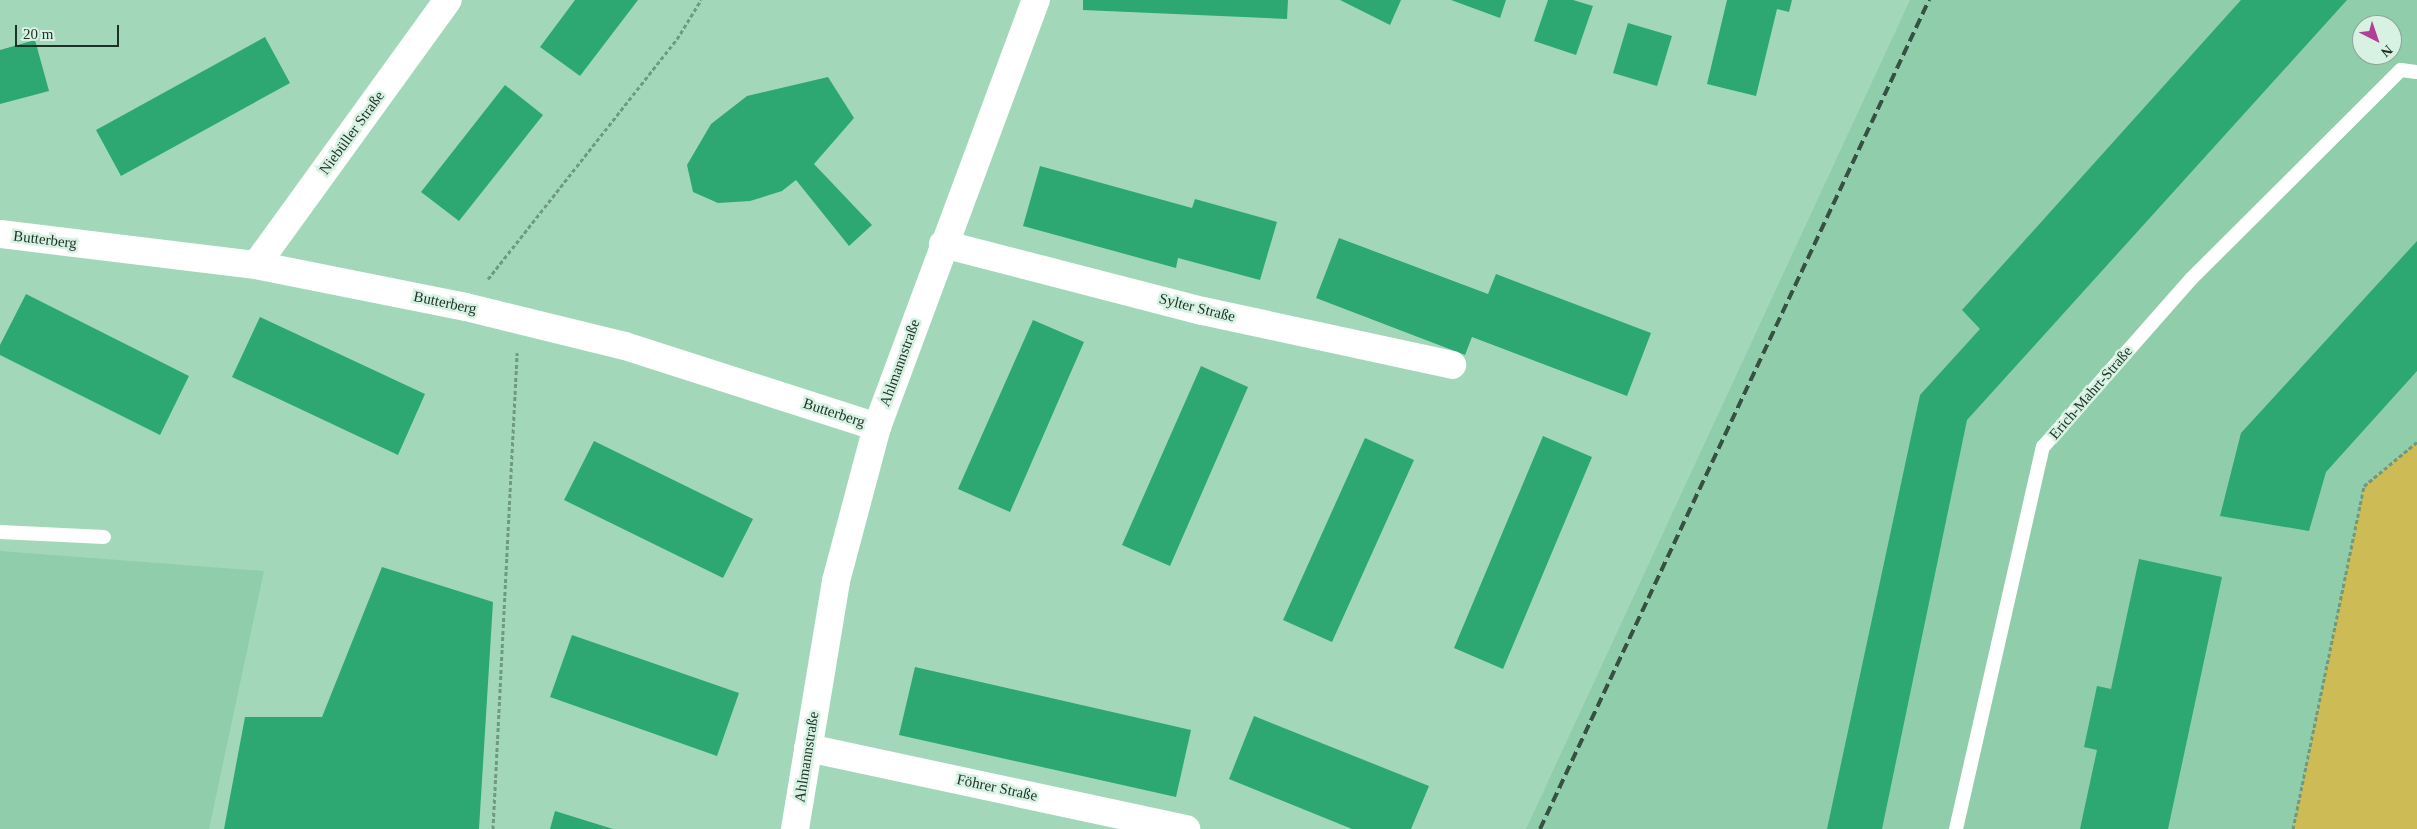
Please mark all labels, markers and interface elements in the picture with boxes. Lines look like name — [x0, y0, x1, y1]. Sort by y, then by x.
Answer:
scale bar — [18, 15, 121, 47]
north arrow — [2352, 15, 2402, 65]
text: 20 m — [23, 26, 53, 42]
text: N — [2378, 42, 2395, 60]
street label: Niebüller Straße — [316, 88, 388, 178]
street label: Butterberg — [12, 227, 78, 253]
street label: Butterberg — [412, 288, 478, 318]
street label: Sylter Straße — [1157, 290, 1237, 326]
street label: Ahlmannstraße — [876, 317, 924, 409]
street label: Erich-Mahrt-Straße — [2046, 343, 2136, 443]
street label: Butterberg — [801, 395, 867, 431]
street label: Ahlmannstraße — [791, 710, 823, 804]
street label: Föhrer Straße — [955, 771, 1039, 805]

